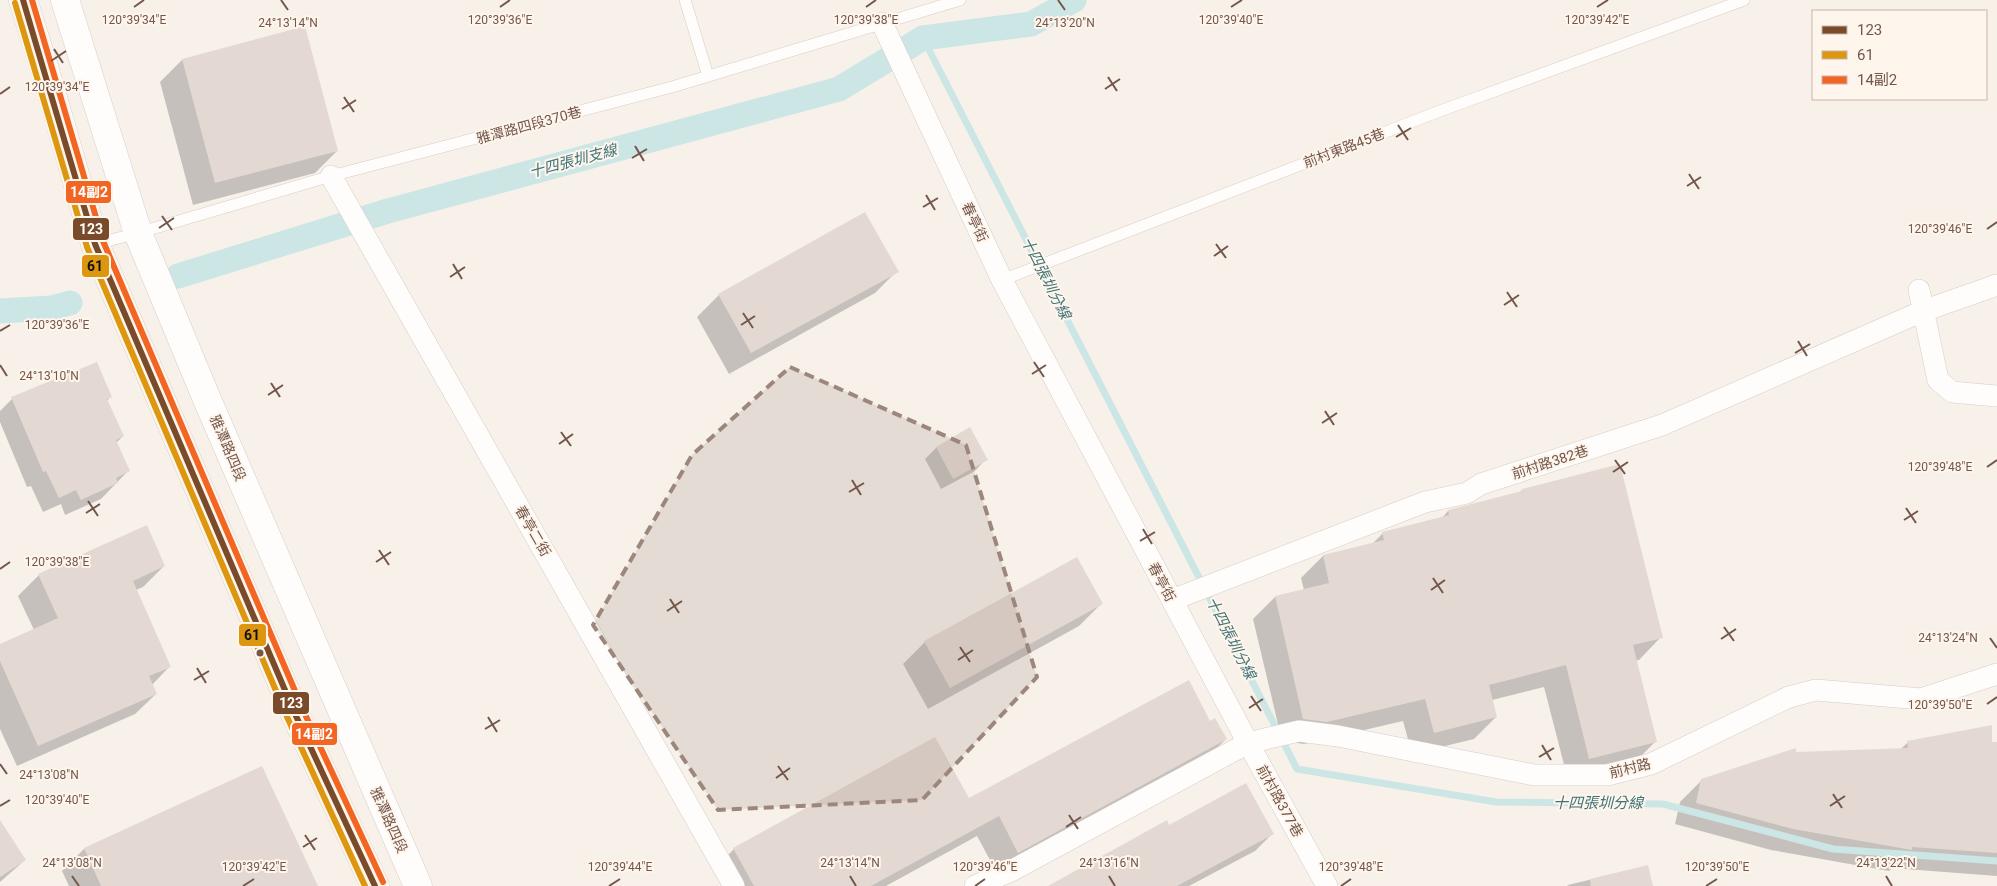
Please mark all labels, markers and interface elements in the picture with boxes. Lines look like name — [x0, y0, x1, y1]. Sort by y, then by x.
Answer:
legend — [1812, 10, 1987, 100]
text: 120°39'34"E — [102, 13, 166, 27]
text: 120°39'36"E — [468, 13, 532, 27]
text: 120°39'38"E — [834, 13, 898, 27]
text: 120°39'40"E — [1199, 13, 1263, 27]
text: 120°39'42"E — [1565, 13, 1629, 27]
text: 24°13'14"N — [258, 16, 318, 30]
text: 24°13'20"N — [1035, 16, 1095, 30]
text: 123 — [1857, 21, 1882, 39]
text: 61 — [1857, 46, 1874, 64]
text: 14副2 — [1857, 71, 1897, 89]
text: 120°39'34"E — [25, 80, 89, 94]
street label: 雅潭路四段370巷 — [475, 103, 583, 147]
street label: 前村東路45巷 — [1301, 125, 1387, 171]
water label: 十四張圳支線 — [527, 140, 621, 181]
line badge: 14副2 — [65, 180, 112, 204]
text: 14副2 — [70, 184, 108, 200]
street label: 春亭街 — [959, 200, 991, 244]
line badge: 123 — [72, 217, 110, 241]
text: 123 — [79, 221, 103, 237]
text: 120°39'46"E — [1908, 222, 1972, 236]
water label: 十四張圳分線 — [1018, 234, 1075, 324]
line badge: 61 — [81, 254, 110, 278]
text: 61 — [87, 258, 103, 274]
text: 120°39'36"E — [25, 318, 89, 332]
text: 24°13'10"N — [19, 369, 79, 383]
street label: 雅潭路四段 — [207, 413, 249, 483]
street label: 前村路382巷 — [1510, 442, 1590, 482]
text: 120°39'48"E — [1908, 460, 1972, 474]
street label: 春亭二街 — [512, 503, 554, 559]
text: 120°39'38"E — [25, 555, 89, 569]
street label: 春亭街 — [1145, 560, 1179, 604]
water label: 十四張圳分線 — [1203, 594, 1260, 684]
line badge: 61 — [238, 623, 267, 647]
text: 61 — [244, 627, 260, 643]
text: 24°13'24"N — [1918, 631, 1978, 645]
unlabelled marker — [255, 648, 265, 658]
line badge: 123 — [272, 691, 310, 715]
text: 123 — [279, 695, 303, 711]
text: 120°39'50"E — [1908, 698, 1972, 712]
line badge: 14副2 — [291, 722, 338, 746]
text: 14副2 — [295, 726, 333, 742]
street label: 前村路 — [1608, 755, 1652, 781]
street label: 前村路377巷 — [1254, 762, 1306, 840]
text: 24°13'08"N — [19, 768, 79, 782]
street label: 雅潭路四段 — [367, 785, 411, 855]
text: 120°39'40"E — [25, 793, 89, 807]
water label: 十四張圳分線 — [1553, 794, 1645, 812]
text: 24°13'08"N — [42, 856, 102, 870]
text: 24°13'14"N — [820, 856, 880, 870]
text: 24°13'16"N — [1079, 856, 1139, 870]
text: 24°13'22"N — [1856, 856, 1916, 870]
text: 120°39'42"E — [222, 860, 286, 874]
text: 120°39'44"E — [588, 860, 652, 874]
text: 120°39'46"E — [953, 860, 1017, 874]
text: 120°39'48"E — [1319, 860, 1383, 874]
text: 120°39'50"E — [1685, 860, 1749, 874]

